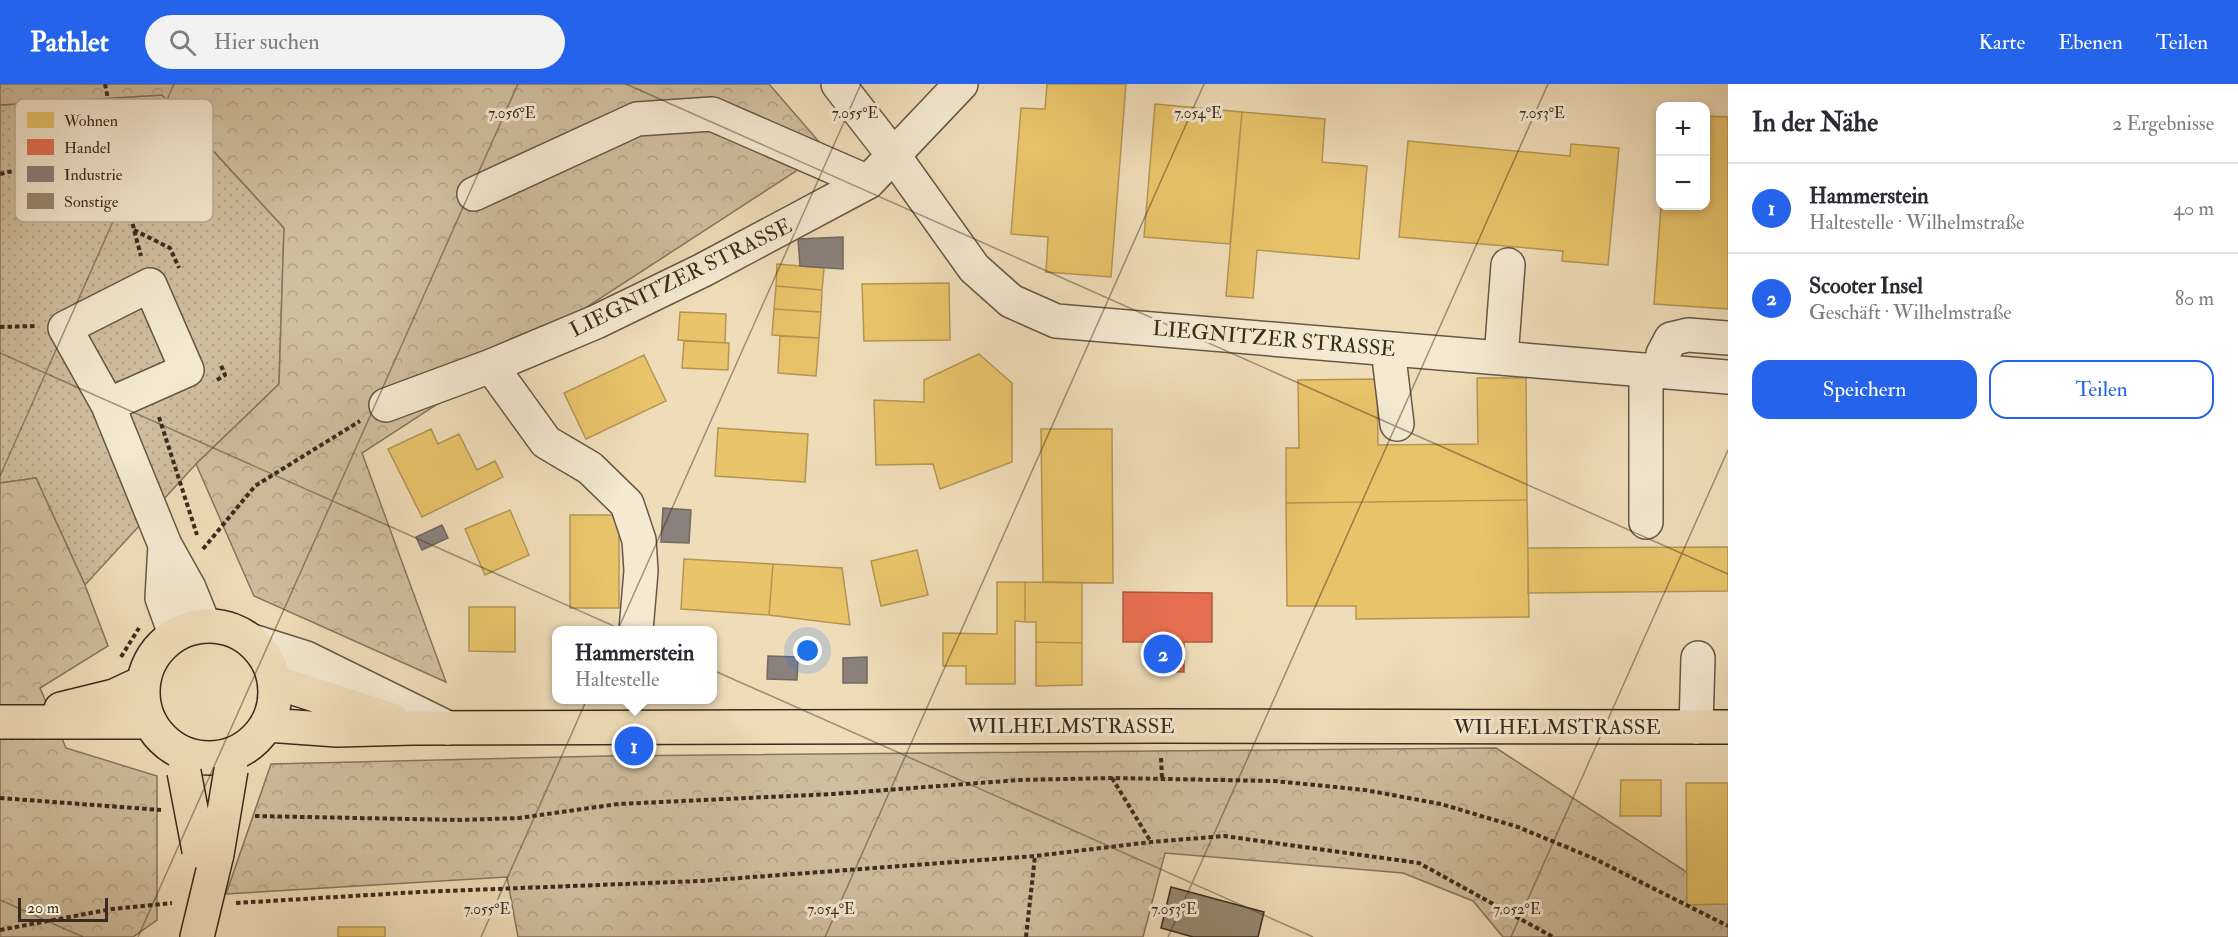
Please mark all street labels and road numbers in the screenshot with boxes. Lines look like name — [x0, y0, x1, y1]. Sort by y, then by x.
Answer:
street label: LIEGNITZER STRASSE — [566, 212, 796, 344]
street label: LIEGNITZER STRASSE — [1151, 315, 1397, 363]
street label: WILHELMSTRASSE — [966, 713, 1175, 740]
street label: WILHELMSTRASSE — [1452, 714, 1661, 741]

